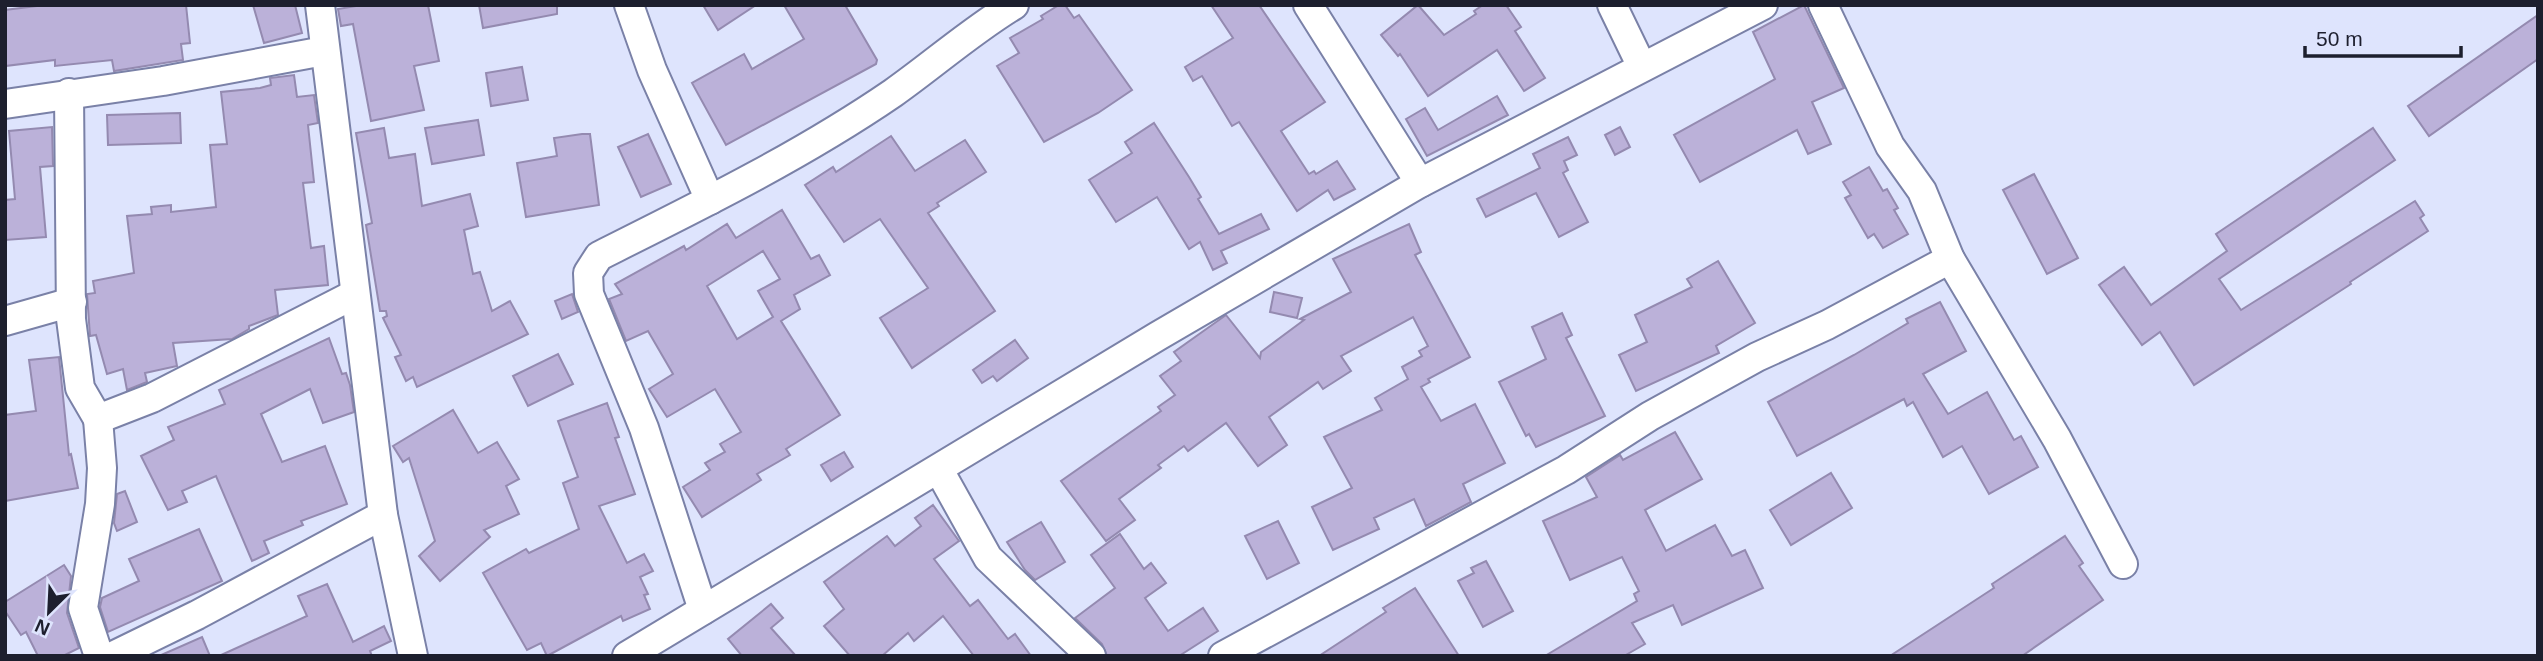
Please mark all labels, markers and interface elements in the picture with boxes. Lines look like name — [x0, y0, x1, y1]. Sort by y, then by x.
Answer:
scale bar — [2305, 14, 2461, 58]
text: 50 m — [2316, 27, 2363, 50]
north arrow — [14, 577, 84, 647]
text: N — [32, 615, 53, 639]

